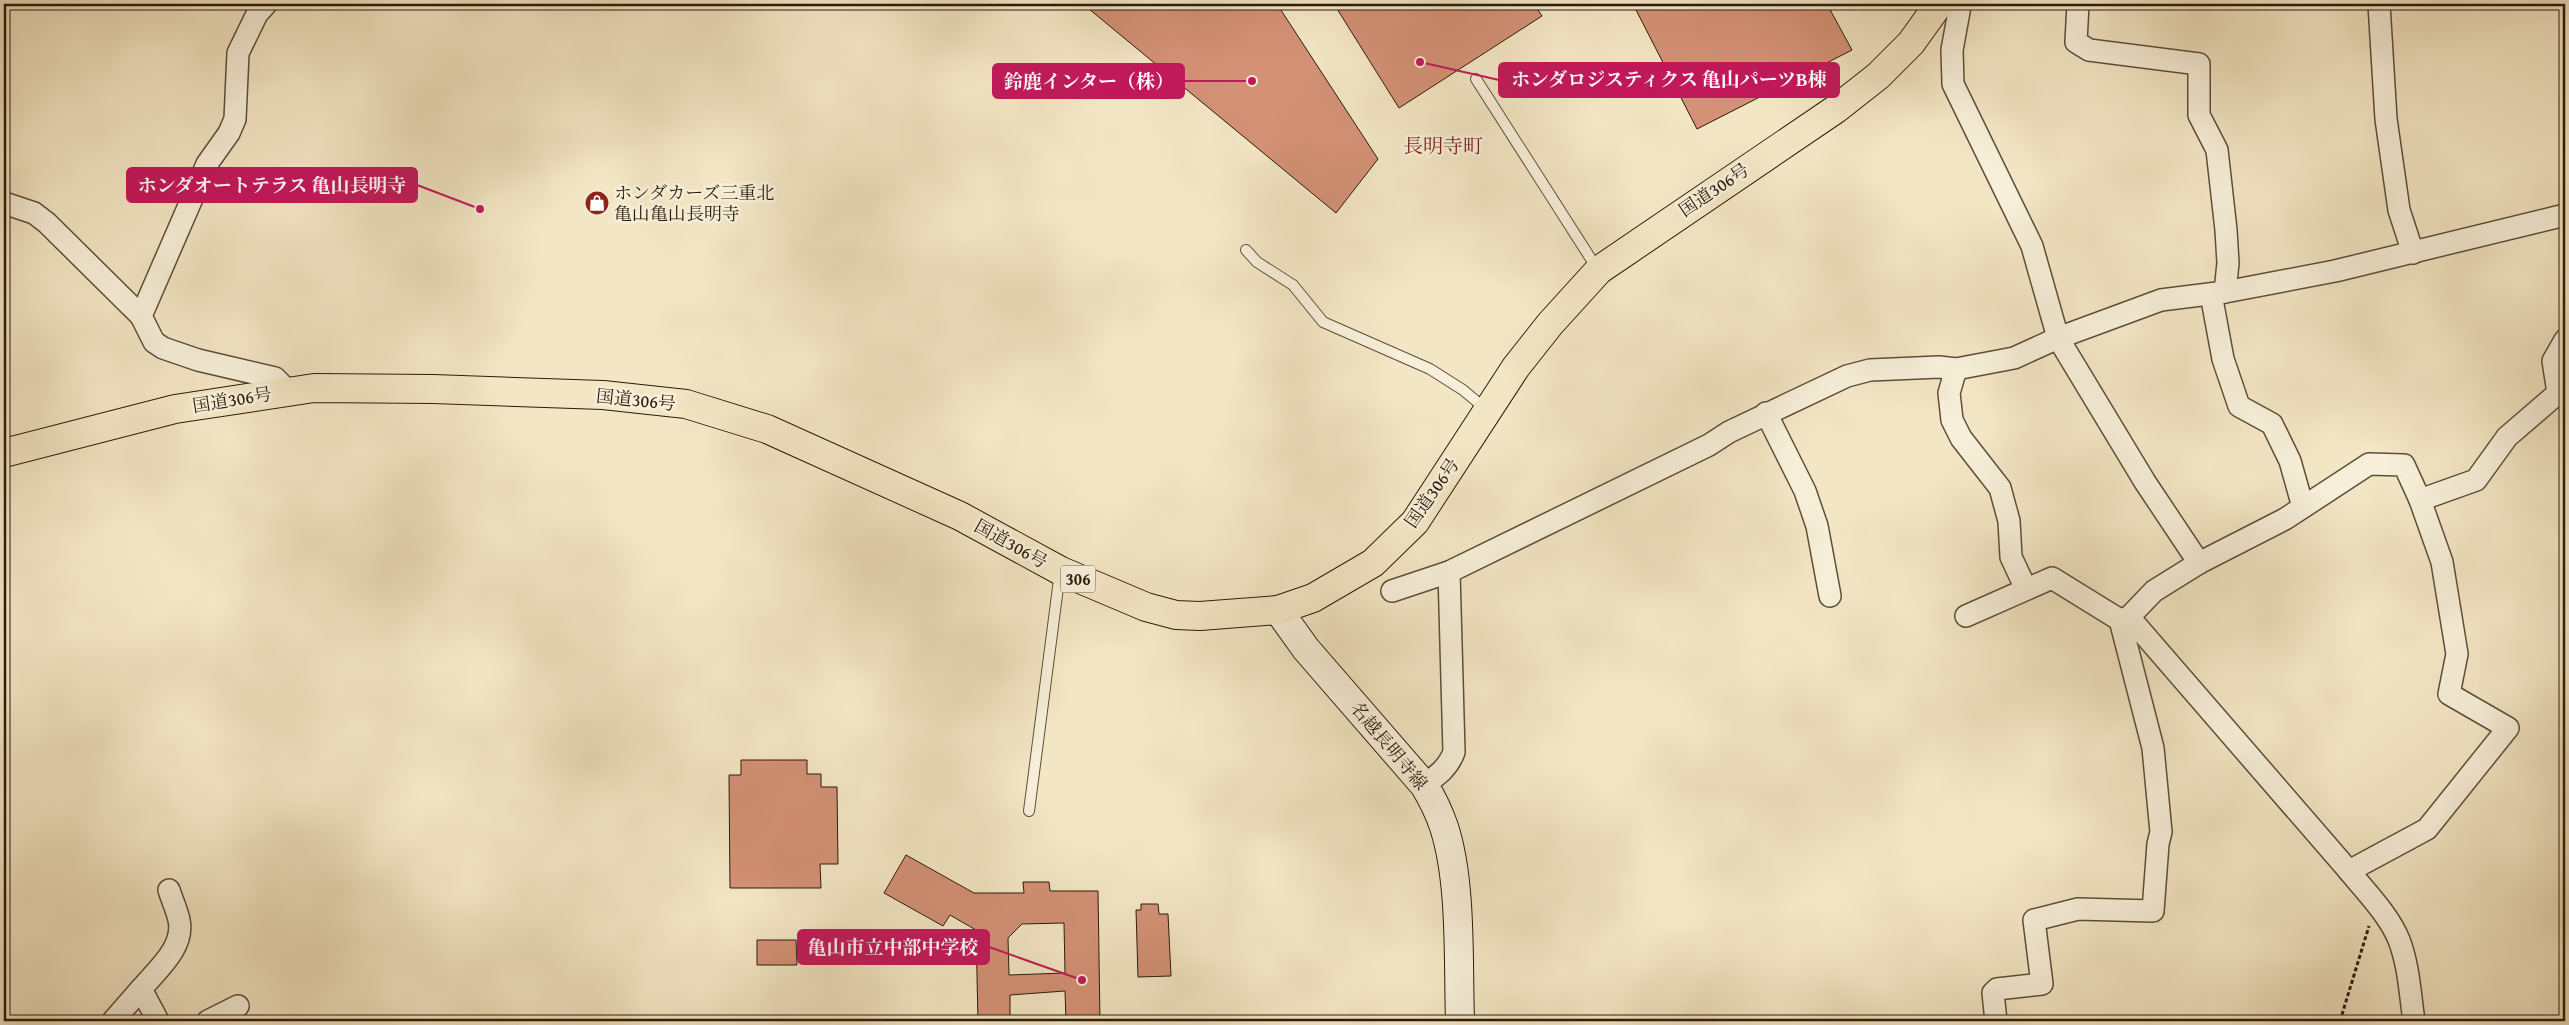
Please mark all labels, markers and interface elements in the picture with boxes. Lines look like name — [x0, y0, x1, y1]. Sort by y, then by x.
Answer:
callout: ホンダロジスティクス 亀山パーツB棟 — [1499, 63, 1839, 97]
callout: 鈴鹿インター（株） — [993, 64, 1184, 98]
text: ホンダロジスティクス 亀山パーツB棟 — [1511, 65, 1827, 93]
text: 鈴鹿インター（株） — [1004, 67, 1174, 95]
district label: 長明寺町 — [1403, 131, 1483, 160]
street label: 国道306号 — [1673, 156, 1754, 223]
callout: ホンダオートテラス 亀山長明寺 — [127, 168, 417, 202]
text: ホンダオートテラス 亀山長明寺 — [138, 171, 406, 199]
place label: ホンダカーズ三重北 亀山亀山長明寺 — [614, 179, 774, 227]
shop icon: ホンダカーズ三重北 亀山亀山長明寺 — [584, 190, 610, 216]
street label: 国道306号 — [190, 380, 274, 419]
street label: 国道306号 — [595, 382, 677, 417]
street label: 国道306号 — [1398, 452, 1466, 533]
street label: 国道306号 — [970, 512, 1053, 575]
road number: 306 — [1060, 566, 1096, 592]
street label: 名越長明寺線 — [1344, 696, 1434, 796]
callout: 亀山市立中部中学校 — [798, 930, 989, 964]
text: 亀山市立中部中学校 — [807, 933, 979, 961]

